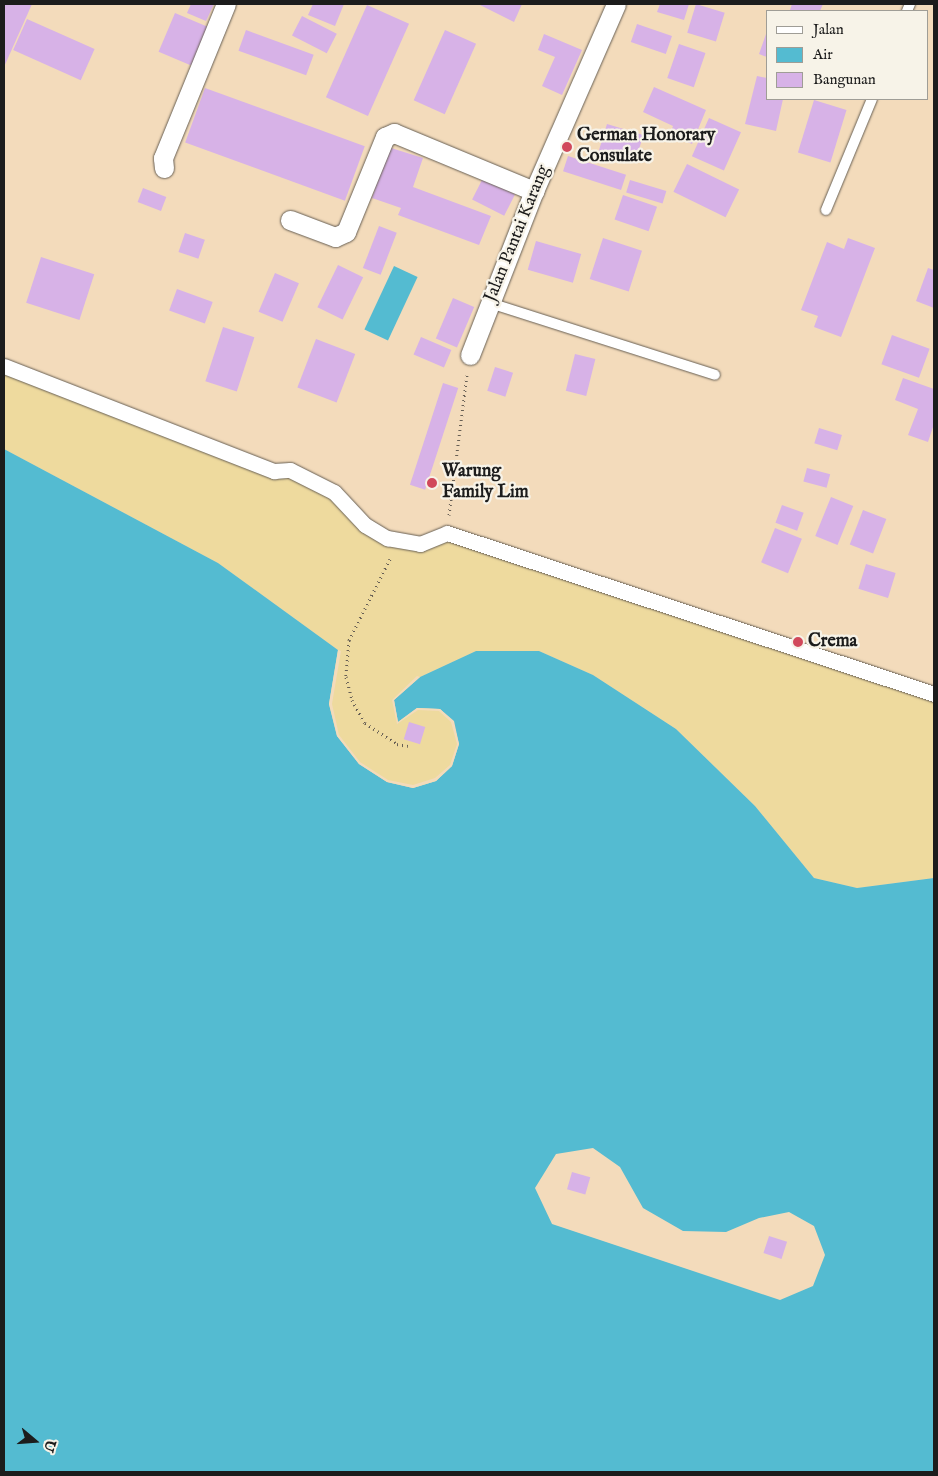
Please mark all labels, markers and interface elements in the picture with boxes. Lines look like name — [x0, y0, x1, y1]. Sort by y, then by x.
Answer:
legend — [766, 10, 928, 100]
text: Jalan — [813, 20, 844, 39]
text: Air — [813, 45, 833, 64]
text: Bangunan — [813, 70, 876, 89]
place label: German Honorary Consulate — [577, 126, 715, 168]
marker: German Honorary Consulate — [561, 141, 573, 153]
street label: Jalan Pantai Karang — [481, 162, 555, 306]
place label: Warung Family Lim — [442, 462, 529, 504]
marker: Warung Family Lim — [426, 477, 438, 489]
place label: Crema — [808, 631, 857, 653]
marker: Crema — [792, 636, 804, 648]
north arrow — [10, 1416, 60, 1466]
text: U — [39, 1437, 60, 1454]

